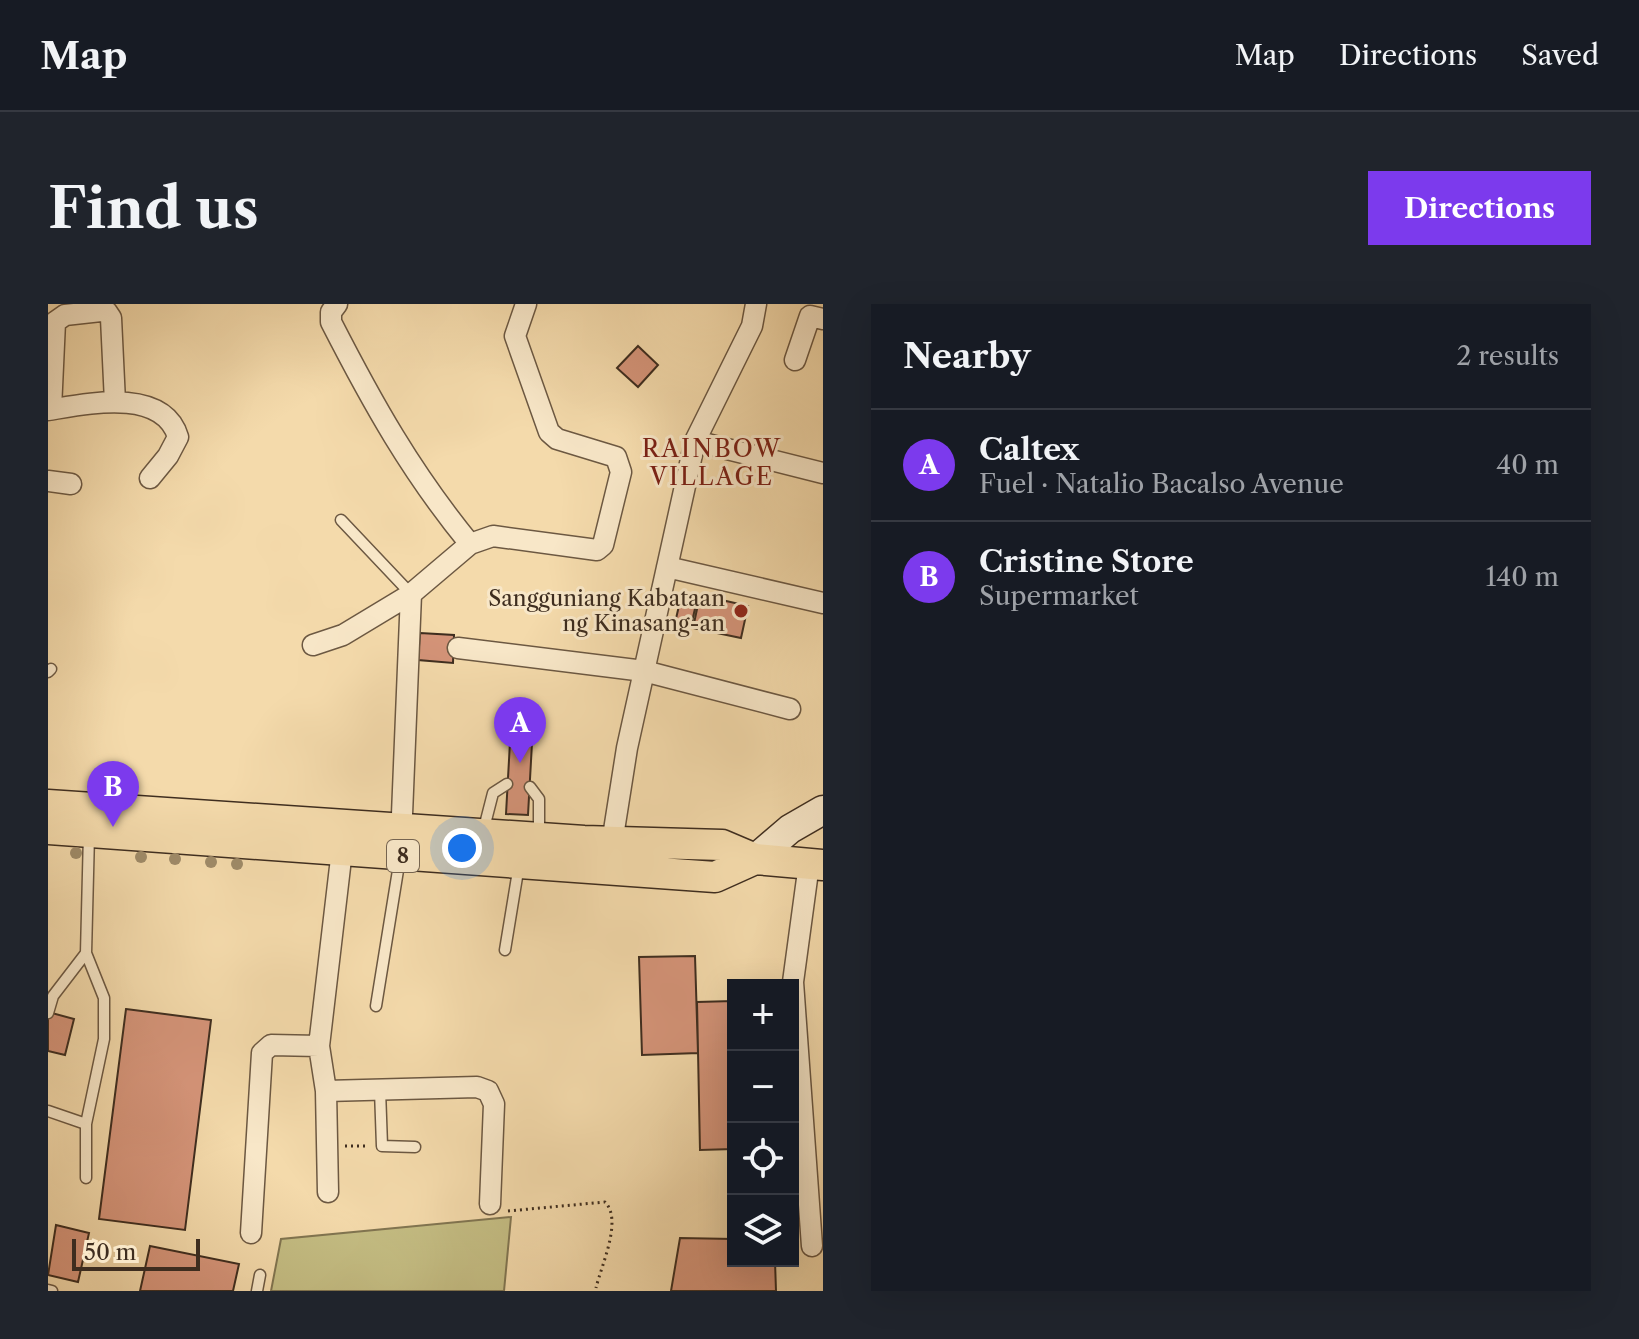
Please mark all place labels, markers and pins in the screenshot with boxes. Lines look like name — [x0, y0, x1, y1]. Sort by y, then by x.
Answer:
place label: Sangguniang Kabataan ng Kinasang-an — [488, 585, 725, 637]
marker: Sangguniang Kabataan ng Kinasang-an — [732, 602, 750, 620]
pin: A — [494, 697, 546, 763]
pin: B — [87, 761, 139, 827]

